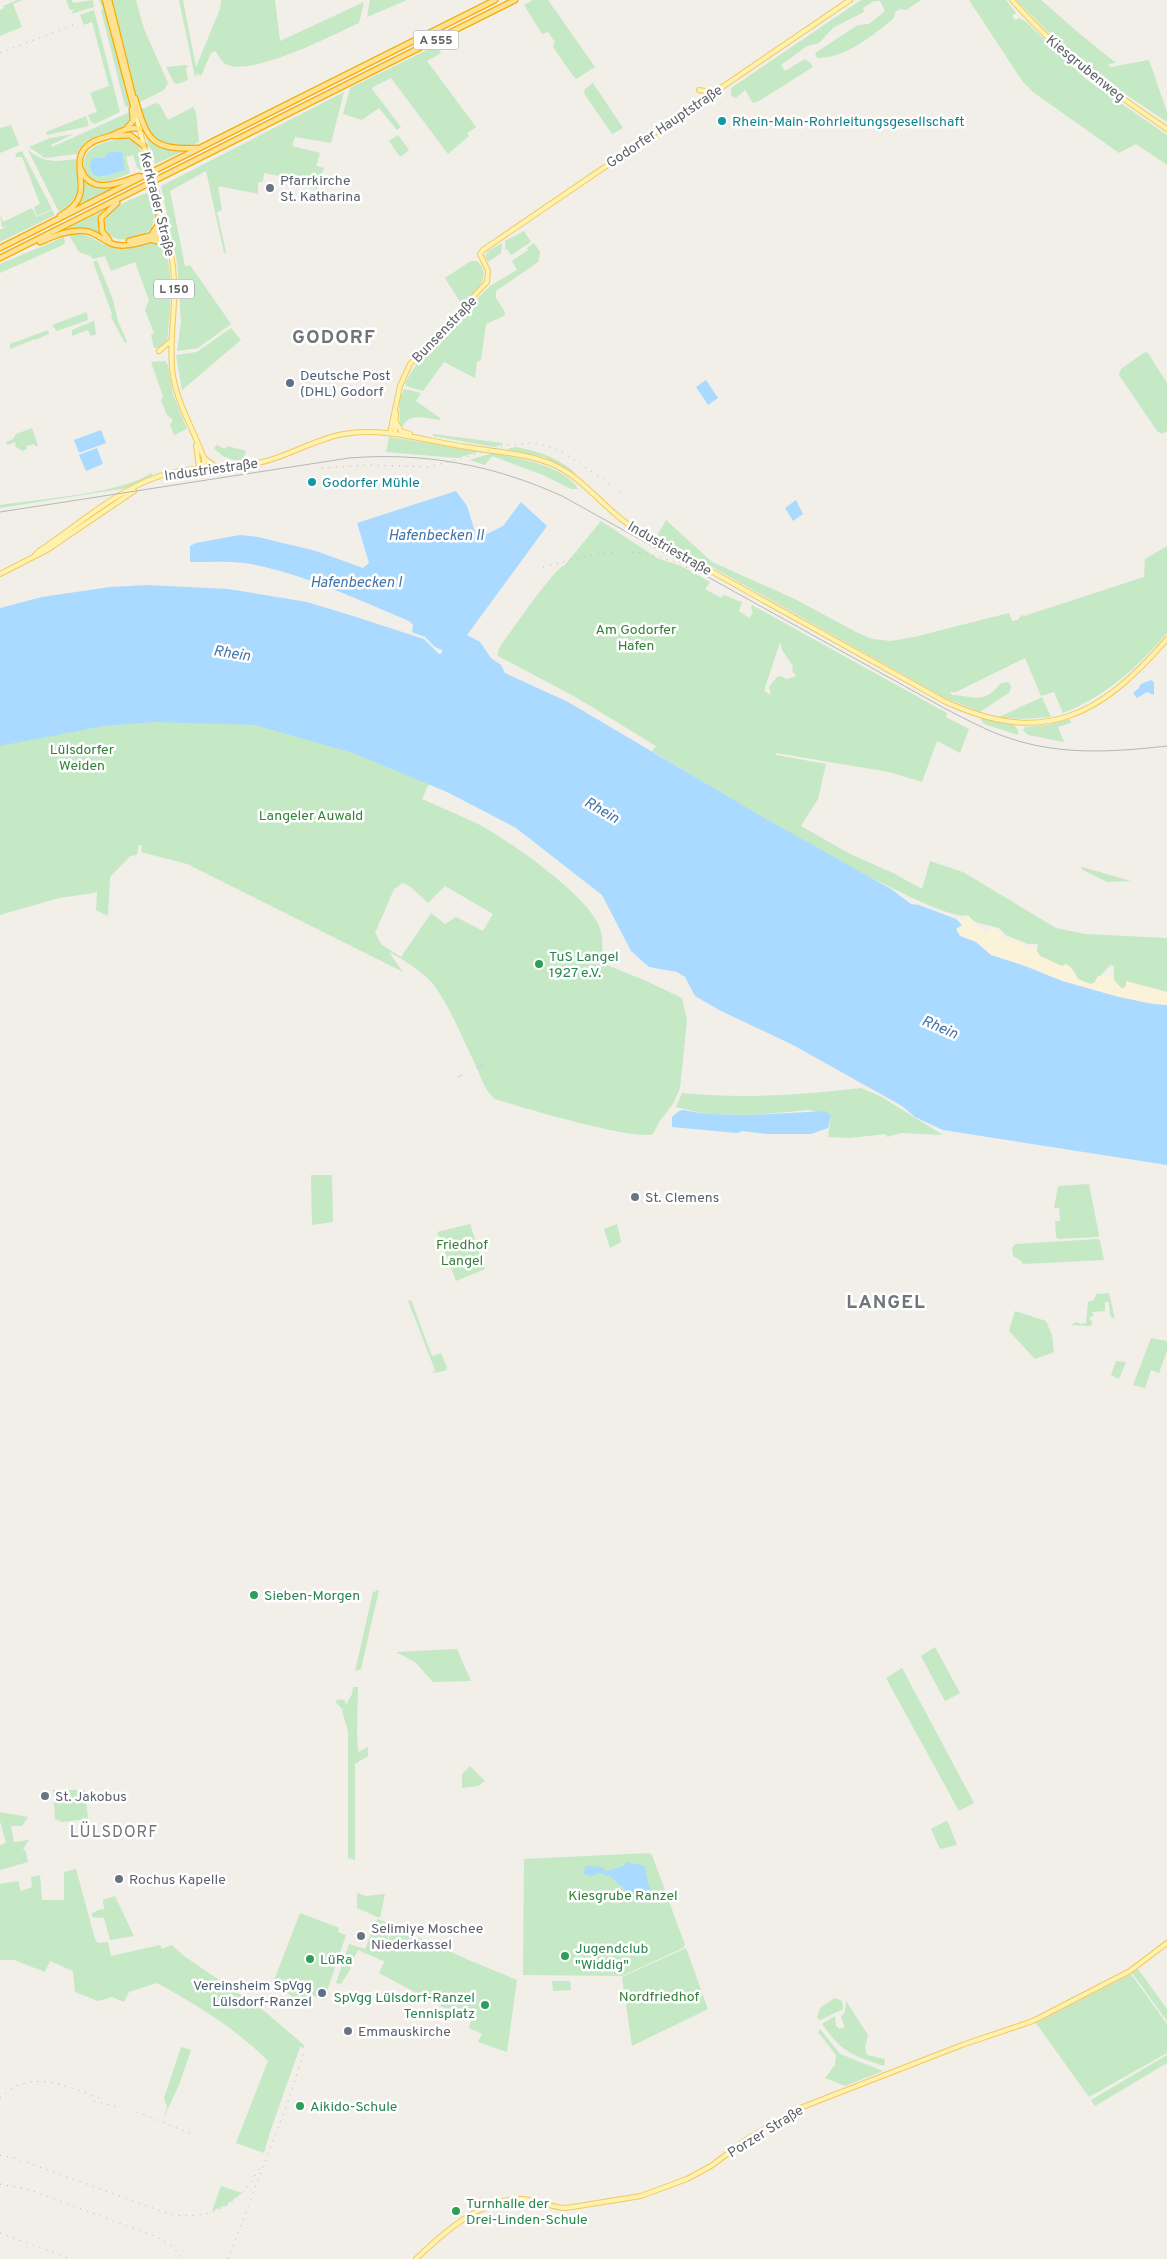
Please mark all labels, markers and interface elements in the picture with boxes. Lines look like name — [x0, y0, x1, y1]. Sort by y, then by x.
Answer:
road number: A 555 — [414, 30, 458, 50]
street label: Kiesgrubenweg — [1042, 32, 1128, 106]
street label: Godorfer Hauptstraße — [604, 82, 726, 172]
place label: Rhein-Main-Rohrleitungsgesellschaft — [732, 114, 964, 131]
marker: Rhein-Main-Rohrleitungsgesellschaft — [716, 115, 728, 127]
street label: Kerkrader Straße — [135, 150, 178, 258]
place label: Pfarrkirche St. Katharina — [280, 173, 361, 206]
marker: Pfarrkirche St. Katharina — [264, 182, 276, 194]
road number: L 150 — [154, 280, 194, 298]
street label: Bunsenstraße — [409, 293, 481, 367]
district label: GODORF — [292, 326, 376, 350]
place label: Deutsche Post (DHL) Godorf — [300, 368, 391, 401]
marker: Deutsche Post (DHL) Godorf — [284, 377, 296, 389]
street label: Industriestraße — [163, 456, 259, 485]
place label: Godorfer Mühle — [322, 475, 420, 492]
marker: Godorfer Mühle — [306, 476, 318, 488]
street label: Industriestraße — [624, 518, 714, 580]
water label: Hafenbecken II — [388, 527, 485, 546]
water label: Hafenbecken I — [310, 574, 403, 593]
park label: Am Godorfer Hafen — [596, 622, 677, 655]
water label: Rhein — [212, 642, 252, 667]
park label: Lülsdorfer Weiden — [50, 742, 115, 775]
water label: Rhein — [580, 794, 622, 829]
park label: Langeler Auwald — [259, 808, 363, 825]
place label: TuS Langel 1927 e.V. — [549, 949, 619, 982]
marker: TuS Langel 1927 e.V. — [533, 958, 545, 970]
water label: Rhein — [919, 1012, 960, 1044]
place label: St. Clemens — [645, 1190, 719, 1207]
marker: St. Clemens — [629, 1191, 641, 1203]
park label: Friedhof Langel — [436, 1237, 488, 1270]
district label: LANGEL — [846, 1291, 926, 1315]
place label: Sieben-Morgen — [264, 1588, 360, 1605]
marker: Sieben-Morgen — [248, 1589, 260, 1601]
place label: St. Jakobus — [55, 1789, 127, 1806]
marker: St. Jakobus — [39, 1790, 51, 1802]
district label: LÜLSDORF — [70, 1821, 158, 1843]
place label: Rochus Kapelle — [129, 1872, 226, 1889]
marker: Rochus Kapelle — [113, 1873, 125, 1885]
park label: Kiesgrube Ranzel — [568, 1888, 678, 1905]
place label: Selimiye Moschee Niederkassel — [371, 1921, 483, 1954]
marker: Selimiye Moschee Niederkassel — [355, 1930, 367, 1942]
place label: Jugendclub "Widdig" — [575, 1941, 648, 1974]
marker: Jugendclub "Widdig" — [559, 1950, 571, 1962]
place label: LüRa — [320, 1952, 352, 1969]
marker: LüRa — [304, 1953, 316, 1965]
place label: Vereinsheim SpVgg Lülsdorf-Ranzel — [193, 1978, 312, 2011]
marker: Vereinsheim SpVgg Lülsdorf-Ranzel — [316, 1987, 328, 1999]
park label: Nordfriedhof — [619, 1989, 699, 2006]
place label: SpVgg Lülsdorf-Ranzel Tennisplatz — [333, 1990, 475, 2023]
marker: SpVgg Lülsdorf-Ranzel Tennisplatz — [479, 1999, 491, 2011]
place label: Emmauskirche — [358, 2024, 451, 2041]
marker: Emmauskirche — [342, 2025, 354, 2037]
place label: Aikido-Schule — [310, 2099, 397, 2116]
marker: Aikido-Schule — [294, 2100, 306, 2112]
street label: Porzer Straße — [725, 2102, 807, 2162]
place label: Turnhalle der Drei-Linden-Schule — [466, 2196, 588, 2229]
marker: Turnhalle der Drei-Linden-Schule — [450, 2205, 462, 2217]

